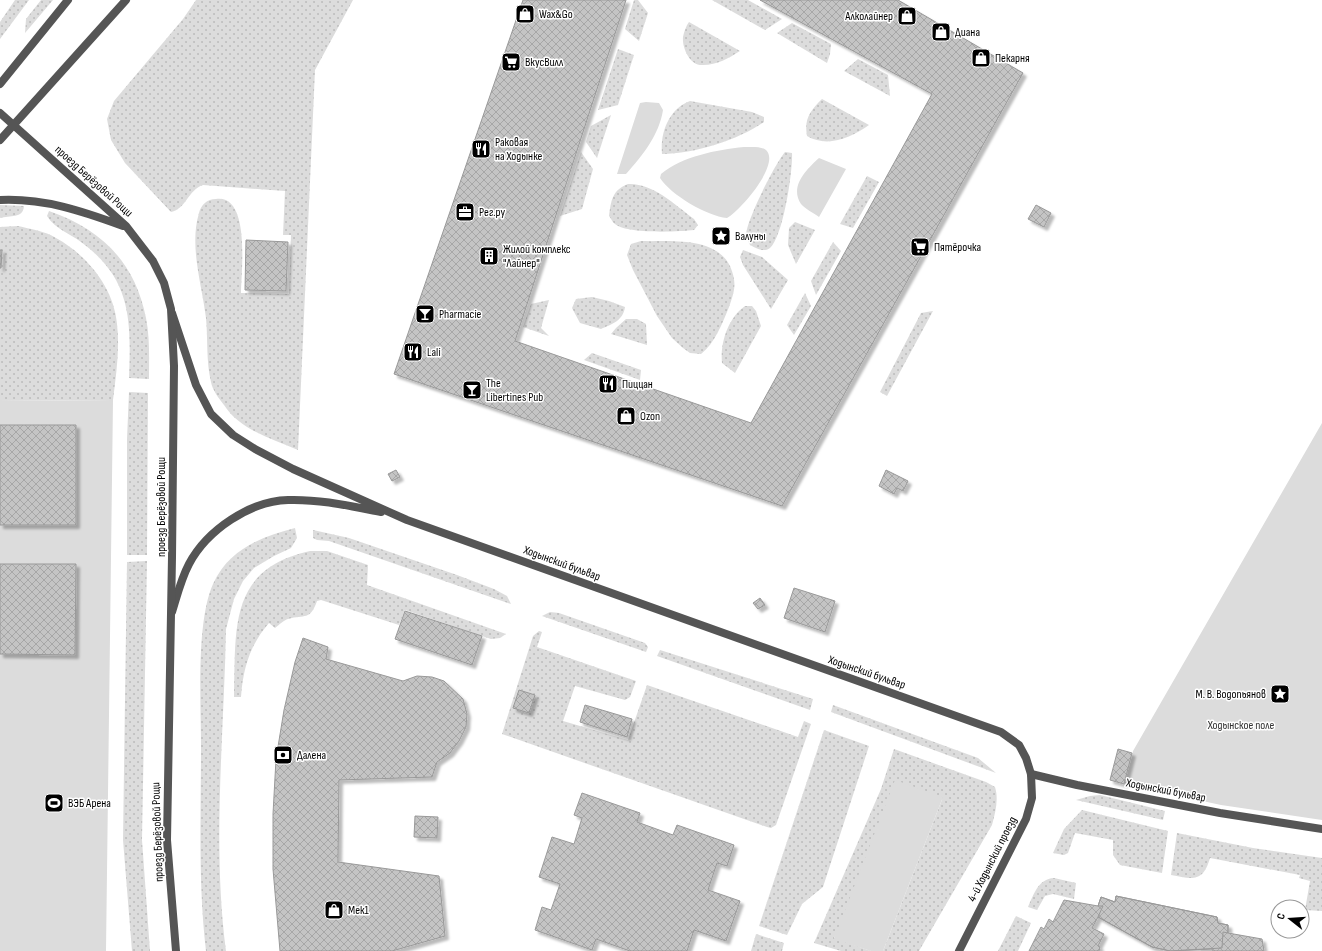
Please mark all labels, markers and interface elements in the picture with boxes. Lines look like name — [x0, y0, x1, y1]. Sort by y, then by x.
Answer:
shop icon: Wax&Go — [514, 3, 536, 25]
shop icon: Алколайнер — [896, 5, 918, 27]
place label: Wax&Go — [539, 7, 573, 22]
place label: Алколайнер — [844, 9, 893, 24]
shop icon: Диана — [930, 21, 952, 43]
place label: Диана — [955, 25, 980, 40]
shop icon: Пекарня — [970, 47, 992, 69]
supermarket icon: ВкусВилл — [500, 51, 522, 73]
place label: Пекарня — [995, 51, 1030, 66]
place label: ВкусВилл — [525, 55, 564, 70]
place label: Раковая на Ходынке — [495, 135, 543, 164]
restaurant icon: Раковая на Ходынке — [470, 138, 492, 160]
street label: проезд Берёзовой Рощи — [51, 142, 136, 220]
office icon: Рег.ру — [454, 201, 476, 223]
place label: Рег.ру — [479, 205, 505, 220]
place icon: Валуны — [710, 225, 732, 247]
place label: Валуны — [735, 229, 766, 244]
supermarket icon: Пятёрочка — [909, 236, 931, 258]
place label: Пятёрочка — [934, 240, 982, 255]
place label: Жилой комплекс "Лайнер" — [503, 242, 571, 271]
building icon: Жилой комплекс "Лайнер" — [478, 245, 500, 267]
bar icon: Pharmacie — [414, 303, 436, 325]
place label: Pharmacie — [439, 307, 482, 322]
restaurant icon: Lali — [402, 341, 424, 363]
place label: Lali — [427, 345, 441, 360]
restaurant icon: Пиццан — [597, 373, 619, 395]
place label: The Libertines Pub — [486, 376, 543, 405]
place label: Пиццан — [622, 377, 653, 392]
bar icon: The Libertines Pub — [461, 379, 483, 401]
shop icon: Ozon — [615, 405, 637, 427]
place label: Ozon — [640, 409, 660, 424]
street label: проезд Берёзовой Рощи — [154, 457, 169, 557]
street label: Ходынский бульвар — [520, 542, 602, 584]
street label: Ходынский бульвар — [825, 652, 908, 693]
place icon: М. В. Водопьянов — [1269, 683, 1291, 705]
place label: М. В. Водопьянов — [1196, 687, 1266, 702]
park label: Ходынское поле — [1207, 718, 1275, 733]
bank icon: Далена — [272, 744, 294, 766]
place label: Далена — [297, 748, 326, 763]
street label: Ходынский бульвар — [1124, 775, 1207, 806]
street label: проезд Берёзовой Рощи — [148, 782, 167, 882]
sports icon: ВЭБ Арена — [43, 792, 65, 814]
place label: ВЭБ Арена — [68, 796, 111, 811]
street label: 4-й Ходынский проезд — [965, 814, 1020, 904]
shop icon: Мек1 — [323, 899, 345, 921]
north arrow — [1270, 899, 1310, 939]
place label: Мек1 — [348, 903, 369, 918]
text: С — [1274, 911, 1288, 921]

